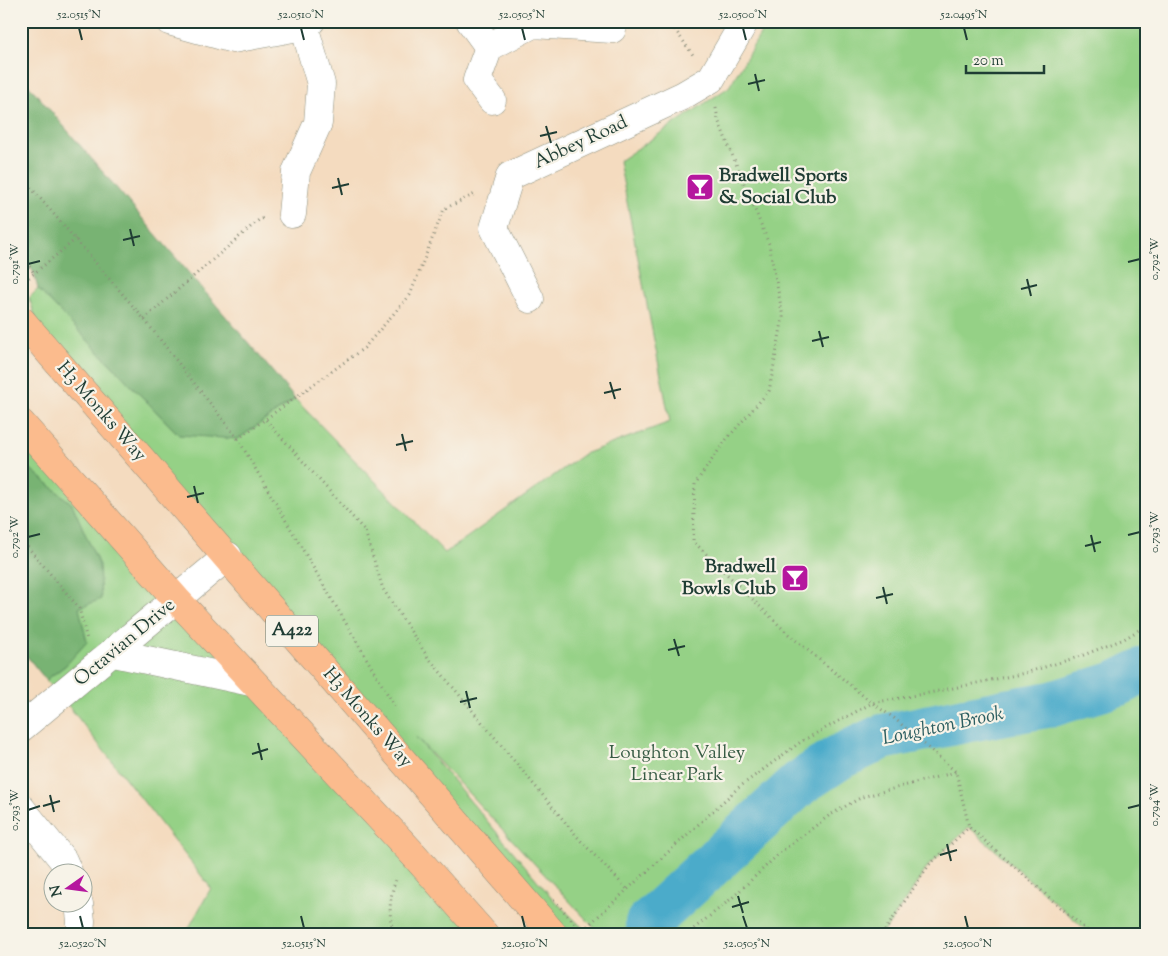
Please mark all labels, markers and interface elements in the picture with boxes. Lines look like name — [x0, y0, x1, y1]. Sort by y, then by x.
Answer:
text: 52.0515°N — [56, 6, 101, 24]
text: 52.0510°N — [277, 6, 324, 24]
text: 52.0505°N — [498, 6, 545, 24]
text: 52.0500°N — [718, 6, 767, 24]
text: 52.0495°N — [940, 6, 988, 24]
scale bar — [966, 42, 1043, 74]
text: 20 m — [973, 51, 1004, 72]
street label: Abbey Road — [530, 109, 633, 176]
place label: Bradwell Sports & Social Club — [719, 163, 848, 212]
bar icon: Bradwell Sports & Social Club — [685, 172, 715, 202]
text: 0.792°W — [1146, 237, 1164, 280]
text: 0.791°W — [6, 243, 24, 285]
street label: H3 Monks Way — [50, 356, 153, 469]
text: 0.793°W — [1146, 510, 1164, 553]
text: 0.792°W — [6, 515, 24, 558]
place label: Bradwell Bowls Club — [682, 554, 777, 603]
bar icon: Bradwell Bowls Club — [780, 563, 810, 593]
street label: Octavian Drive — [69, 592, 182, 693]
road number: A422 — [266, 616, 318, 646]
street label: H3 Monks Way — [316, 662, 419, 775]
water label: Loughton Brook — [880, 700, 1006, 754]
park label: Loughton Valley Linear Park — [609, 740, 746, 789]
text: 0.794°W — [1146, 783, 1164, 827]
text: 0.793°W — [6, 788, 24, 831]
north arrow — [42, 864, 92, 914]
text: N — [46, 883, 68, 899]
text: 52.0520°N — [58, 935, 107, 953]
text: 52.0515°N — [281, 935, 326, 953]
text: 52.0510°N — [501, 935, 548, 953]
text: 52.0505°N — [723, 935, 770, 953]
text: 52.0500°N — [943, 935, 992, 953]

